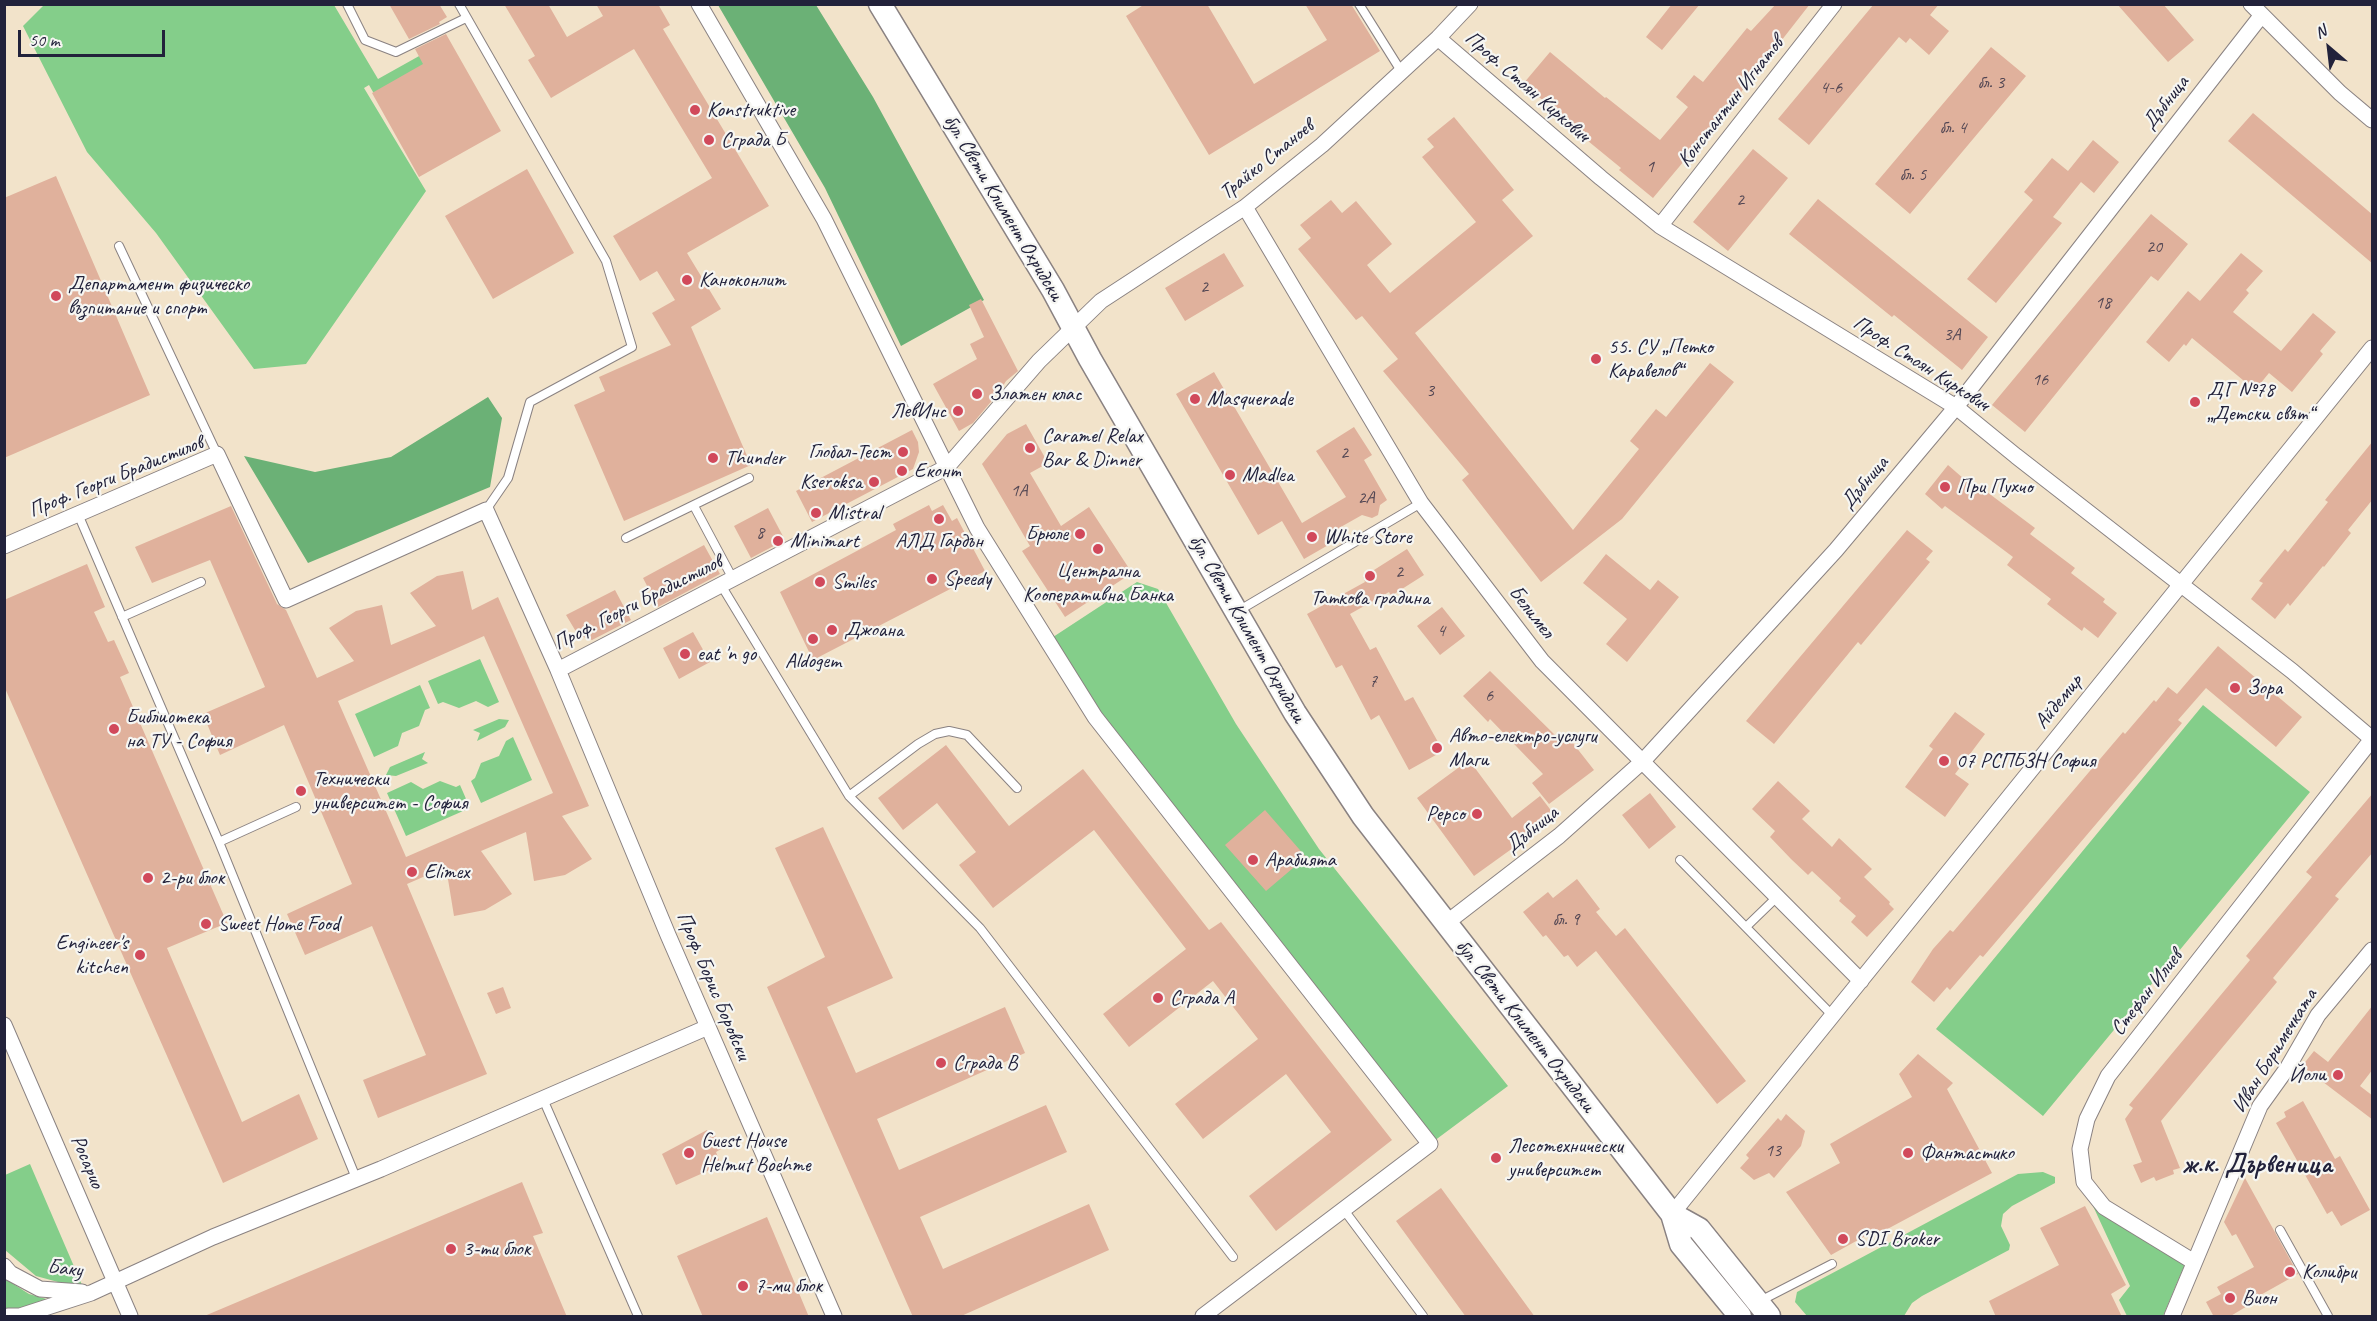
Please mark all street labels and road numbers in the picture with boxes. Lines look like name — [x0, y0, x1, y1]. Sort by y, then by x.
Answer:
street label: Проф. Стоян Киркович — [1459, 26, 1595, 148]
street label: Константин Игнатов — [1672, 32, 1790, 172]
street label: Дъбница — [2137, 71, 2195, 135]
street label: бул. Свети Климент Охридски — [937, 110, 1069, 306]
street label: Трайко Станоев — [1215, 114, 1319, 206]
street label: Проф. Стоян Киркович — [1848, 311, 1994, 417]
street label: Проф. Георги Брадистилов — [25, 431, 207, 523]
street label: Дъбница — [1836, 451, 1894, 515]
street label: бул. Свети Климент Охридски — [1183, 531, 1311, 727]
street label: Проф. Георги Брадистилов — [550, 550, 726, 656]
street label: Белимел — [1503, 581, 1559, 643]
street label: Айдемир — [2030, 670, 2088, 734]
street label: Дъбница — [1500, 801, 1564, 859]
street label: Проф. Борис Боровски — [670, 908, 756, 1064]
street label: бул. Свети Климент Охридски — [1450, 934, 1600, 1118]
street label: Стефан Илиев — [2106, 945, 2188, 1041]
street label: Иван Боримечката — [2227, 984, 2323, 1118]
street label: Росарио — [65, 1132, 109, 1192]
street label: Баку — [46, 1254, 84, 1284]

